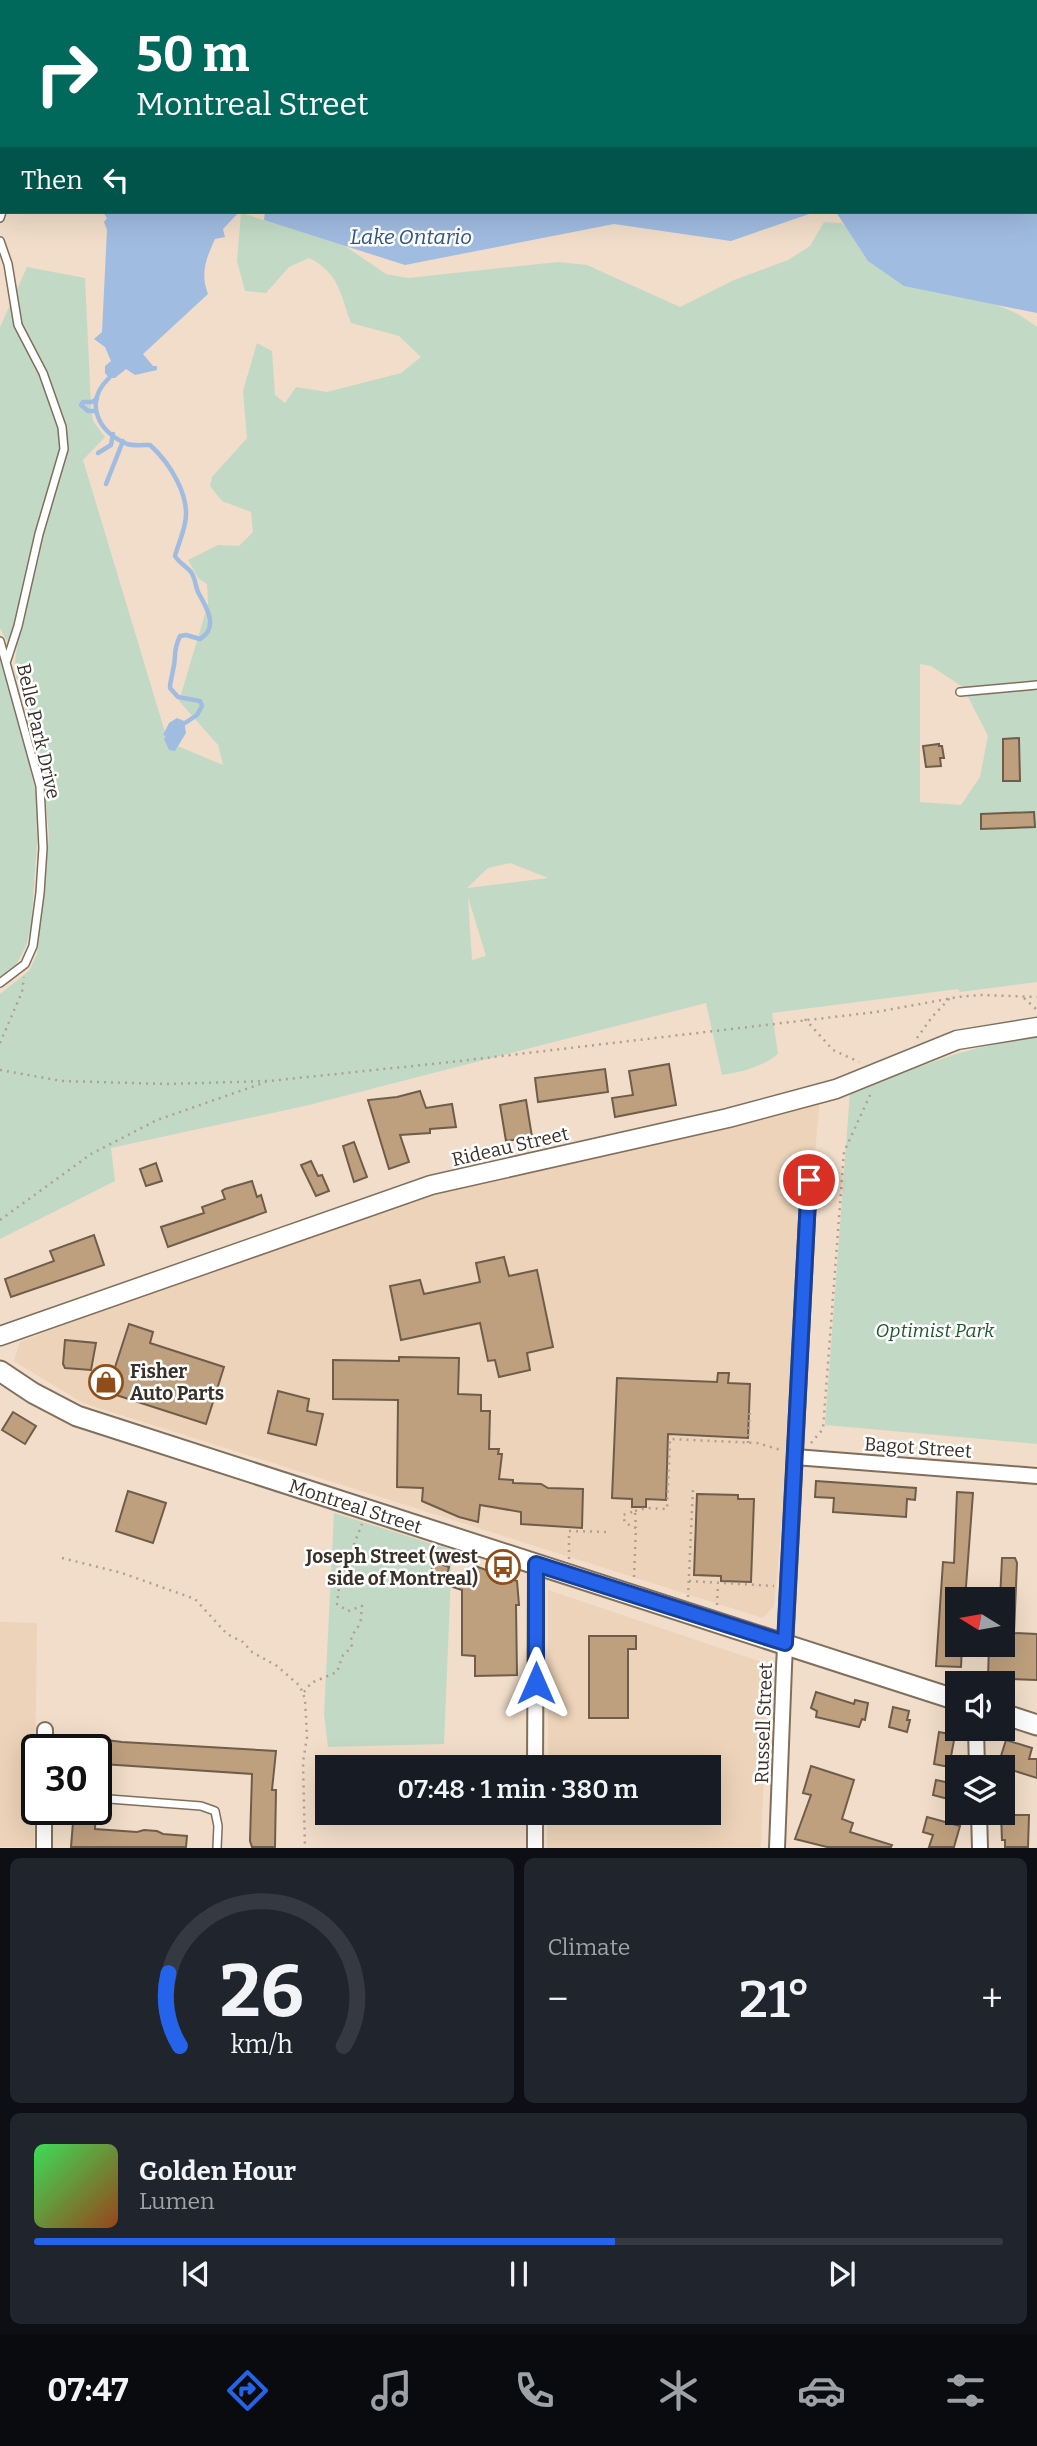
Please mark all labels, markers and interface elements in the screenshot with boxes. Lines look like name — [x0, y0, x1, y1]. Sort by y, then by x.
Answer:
text: 50 m — [136, 25, 249, 84]
icon: right — [21, 28, 112, 119]
text: Montreal Street — [136, 85, 369, 123]
icon: left — [97, 161, 135, 199]
text: Then — [21, 165, 83, 196]
water label: Lake Ontario — [350, 224, 472, 250]
street label: Belle Park Drive — [12, 661, 65, 801]
street label: Rideau Street — [449, 1122, 571, 1171]
pin — [779, 1150, 839, 1210]
icon: arrive — [790, 1161, 828, 1199]
park label: Optimist Park — [876, 1319, 995, 1342]
place label: Fisher Auto Parts — [130, 1360, 224, 1405]
shop icon: Fisher Auto Parts — [87, 1363, 125, 1401]
street label: Bagot Street — [863, 1432, 973, 1463]
street label: Montreal Street — [286, 1474, 425, 1539]
place label: Joseph Street (west side of Montreal) — [305, 1545, 478, 1590]
bus stop icon: Joseph Street (west side of Montreal) — [484, 1548, 522, 1586]
north arrow — [945, 1587, 1015, 1657]
map controls — [945, 1587, 1015, 1825]
position arrow — [499, 1646, 573, 1720]
street label: Russell Street — [750, 1662, 777, 1784]
button: sound — [945, 1671, 1015, 1741]
speed limit sign: 30 — [21, 1734, 112, 1825]
button: layers — [945, 1755, 1015, 1825]
text: 07:48 · 1 min · 380 m — [398, 1774, 638, 1805]
text: Climate — [548, 1933, 630, 1961]
text: 26 — [220, 1949, 304, 2036]
text: 21° — [739, 1968, 811, 2031]
text: − — [548, 1976, 568, 2022]
text: + — [981, 1976, 1003, 2022]
text: km/h — [231, 2030, 293, 2060]
text: Golden Hour — [139, 2156, 296, 2187]
text: Lumen — [139, 2187, 215, 2215]
icon: previous — [177, 2255, 215, 2293]
icon: pause — [500, 2255, 538, 2293]
icon: next — [823, 2255, 861, 2293]
icon: directions — [223, 2366, 272, 2415]
icon: music — [367, 2366, 416, 2415]
icon: phone — [510, 2366, 559, 2415]
icon: climate — [654, 2366, 703, 2415]
icon: car — [797, 2366, 846, 2415]
icon: filters — [941, 2366, 990, 2415]
text: 07:47 — [47, 2371, 129, 2409]

